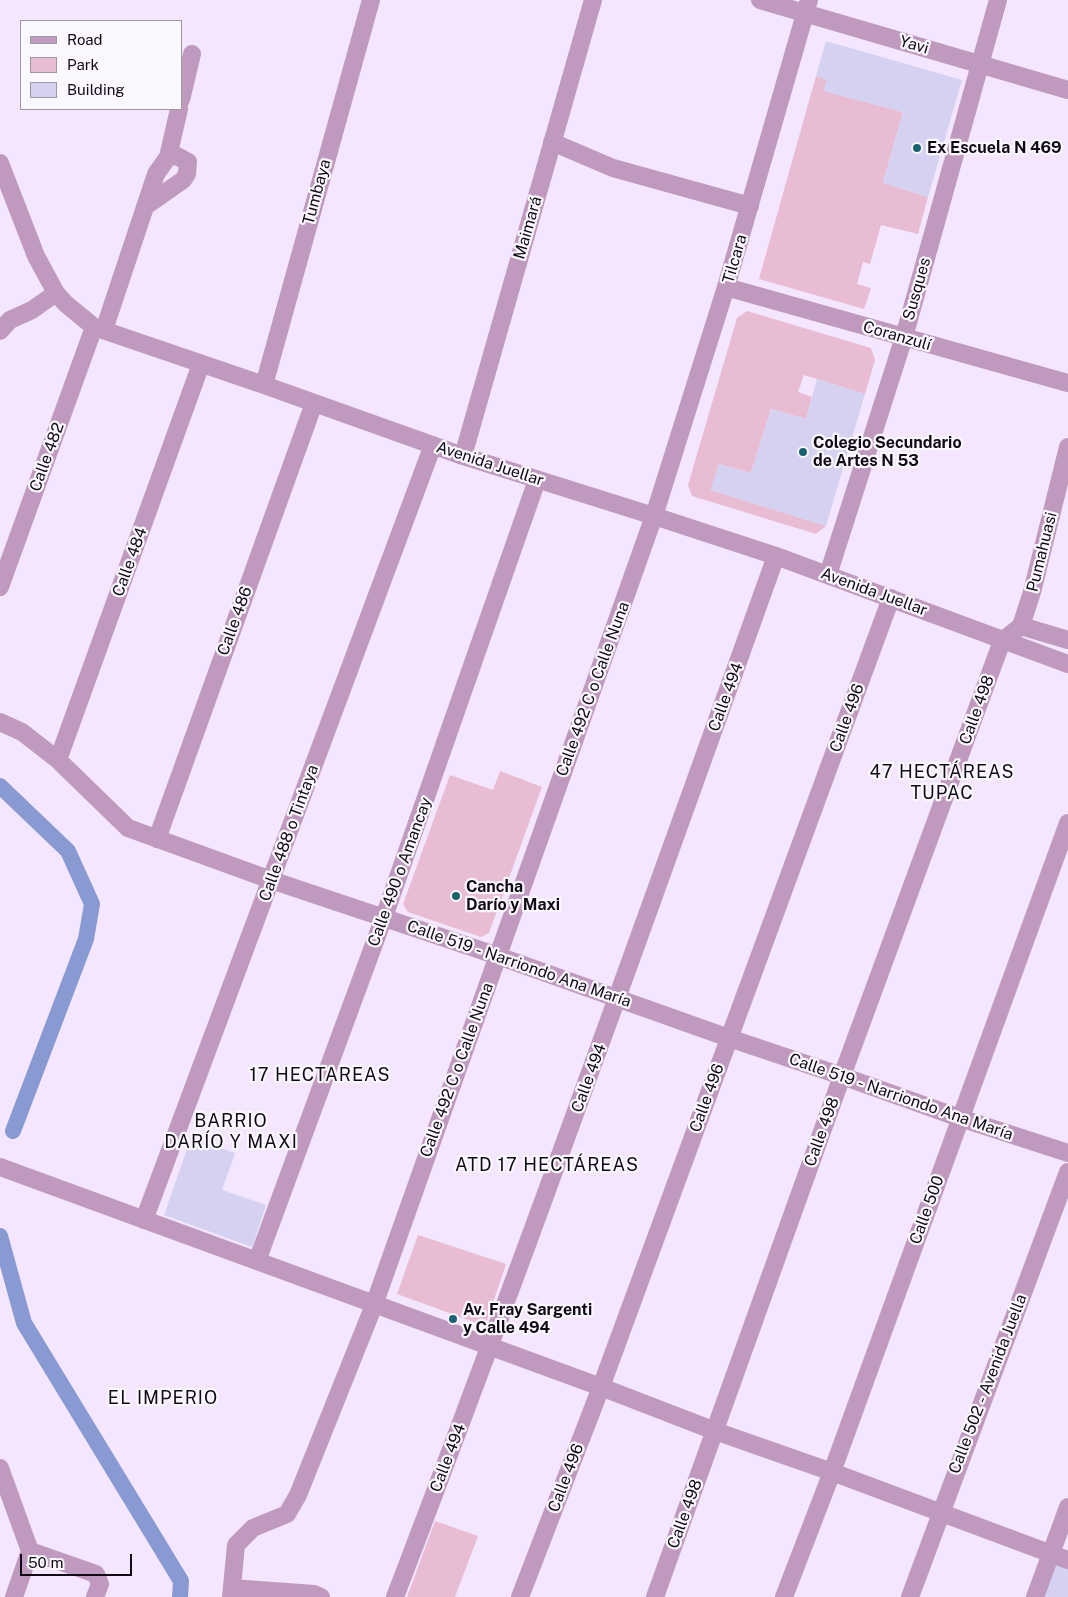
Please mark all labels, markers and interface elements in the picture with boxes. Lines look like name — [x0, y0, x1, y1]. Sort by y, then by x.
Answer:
legend — [20, 20, 182, 110]
text: Road — [67, 31, 103, 48]
street label: Yavi — [897, 32, 931, 58]
text: Park — [67, 56, 99, 73]
text: Building — [67, 81, 125, 98]
place label: Ex Escuela N 469 — [927, 138, 1062, 158]
marker: Ex Escuela N 469 — [911, 142, 923, 154]
street label: Tumbaya — [299, 157, 335, 227]
street label: Maimará — [510, 194, 546, 262]
street label: Tilcara — [719, 232, 751, 286]
street label: Susques — [899, 256, 935, 322]
street label: Coranzulí — [861, 317, 933, 355]
street label: Calle 482 — [26, 420, 68, 494]
place label: Colegio Secundario de Artes N 53 — [813, 433, 962, 471]
street label: Avenida Juellar — [434, 438, 546, 490]
marker: Colegio Secundario de Artes N 53 — [797, 446, 809, 458]
street label: Pumahuasi — [1023, 510, 1061, 594]
street label: Calle 484 — [109, 525, 151, 599]
street label: Avenida Juellar — [818, 564, 930, 620]
street label: Calle 486 — [214, 584, 256, 658]
street label: Calle 492 C o Calle Nuna — [552, 599, 634, 779]
street label: Calle 494 — [705, 660, 747, 734]
street label: Calle 498 — [956, 673, 998, 747]
street label: Calle 496 — [826, 681, 868, 755]
district label: 47 HECTÁREAS TUPAC — [868, 761, 1016, 804]
street label: Calle 488 o Tintaya — [255, 762, 323, 904]
street label: Calle 490 o Amancay — [364, 795, 436, 949]
place label: Cancha Darío y Maxi — [466, 877, 560, 915]
marker: Cancha Darío y Maxi — [450, 890, 462, 902]
street label: Calle 519 - Narriondo Ana María — [404, 917, 634, 1011]
street label: Calle 492 C o Calle Nuna — [416, 980, 498, 1160]
street label: Calle 494 — [568, 1041, 610, 1115]
street label: Calle 519 - Narriondo Ana María — [786, 1050, 1016, 1144]
street label: Calle 496 — [686, 1061, 728, 1135]
district label: 17 HECTAREAS — [248, 1064, 392, 1086]
street label: Calle 498 — [801, 1095, 843, 1169]
district label: BARRIO DARÍO Y MAXI — [163, 1110, 299, 1152]
district label: ATD 17 HECTÁREAS — [453, 1154, 641, 1176]
street label: Calle 500 — [906, 1173, 948, 1247]
street label: Calle 502 - Avenida Juella — [945, 1292, 1031, 1476]
place label: Av. Fray Sargenti y Calle 494 — [463, 1300, 592, 1338]
marker: Av. Fray Sargenti y Calle 494 — [447, 1313, 459, 1325]
district label: EL IMPERIO — [107, 1387, 219, 1409]
street label: Calle 494 — [426, 1421, 470, 1495]
street label: Calle 496 — [544, 1441, 588, 1515]
street label: Calle 498 — [664, 1477, 706, 1551]
scale bar — [22, 1544, 135, 1576]
text: 50 m — [28, 1554, 63, 1571]

